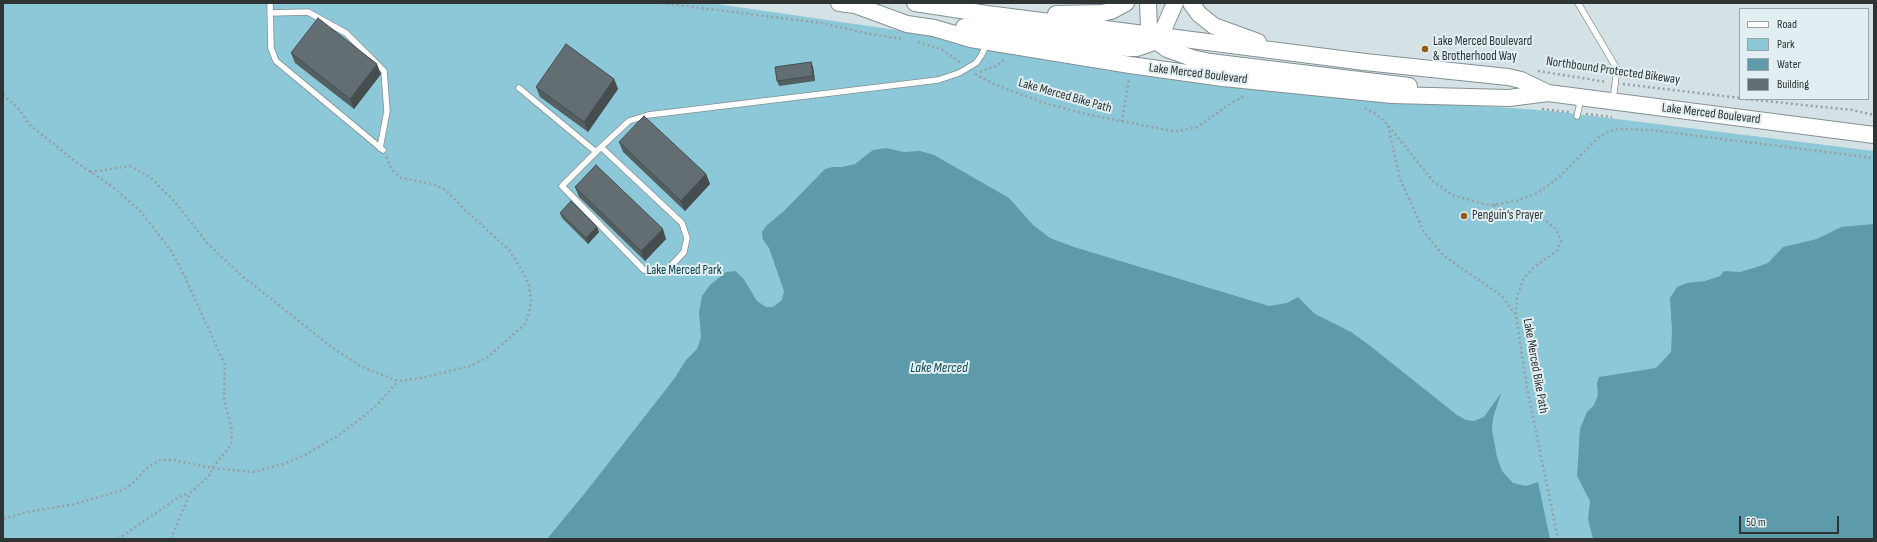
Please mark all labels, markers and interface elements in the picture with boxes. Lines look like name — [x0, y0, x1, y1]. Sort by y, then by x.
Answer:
legend — [1739, 8, 1869, 100]
text: Road — [1777, 17, 1797, 32]
place label: Lake Merced Boulevard & Brotherhood Way — [1433, 34, 1532, 65]
text: Park — [1777, 37, 1795, 52]
marker: Lake Merced Boulevard & Brotherhood Way — [1420, 44, 1430, 54]
street label: Northbound Protected Bikeway — [1545, 54, 1681, 88]
text: Water — [1777, 57, 1801, 72]
street label: Lake Merced Boulevard — [1148, 60, 1248, 88]
street label: Lake Merced Bike Path — [1017, 75, 1113, 117]
text: Building — [1777, 77, 1809, 92]
street label: Lake Merced Boulevard — [1661, 100, 1761, 128]
place label: Penguin’s Prayer — [1472, 208, 1543, 224]
marker: Penguin’s Prayer — [1459, 211, 1469, 221]
park label: Lake Merced Park — [646, 263, 722, 279]
street label: Lake Merced Bike Path — [1519, 317, 1551, 415]
water label: Lake Merced — [910, 360, 968, 376]
scale bar — [1741, 508, 1841, 534]
text: 50 m — [1746, 515, 1766, 530]

